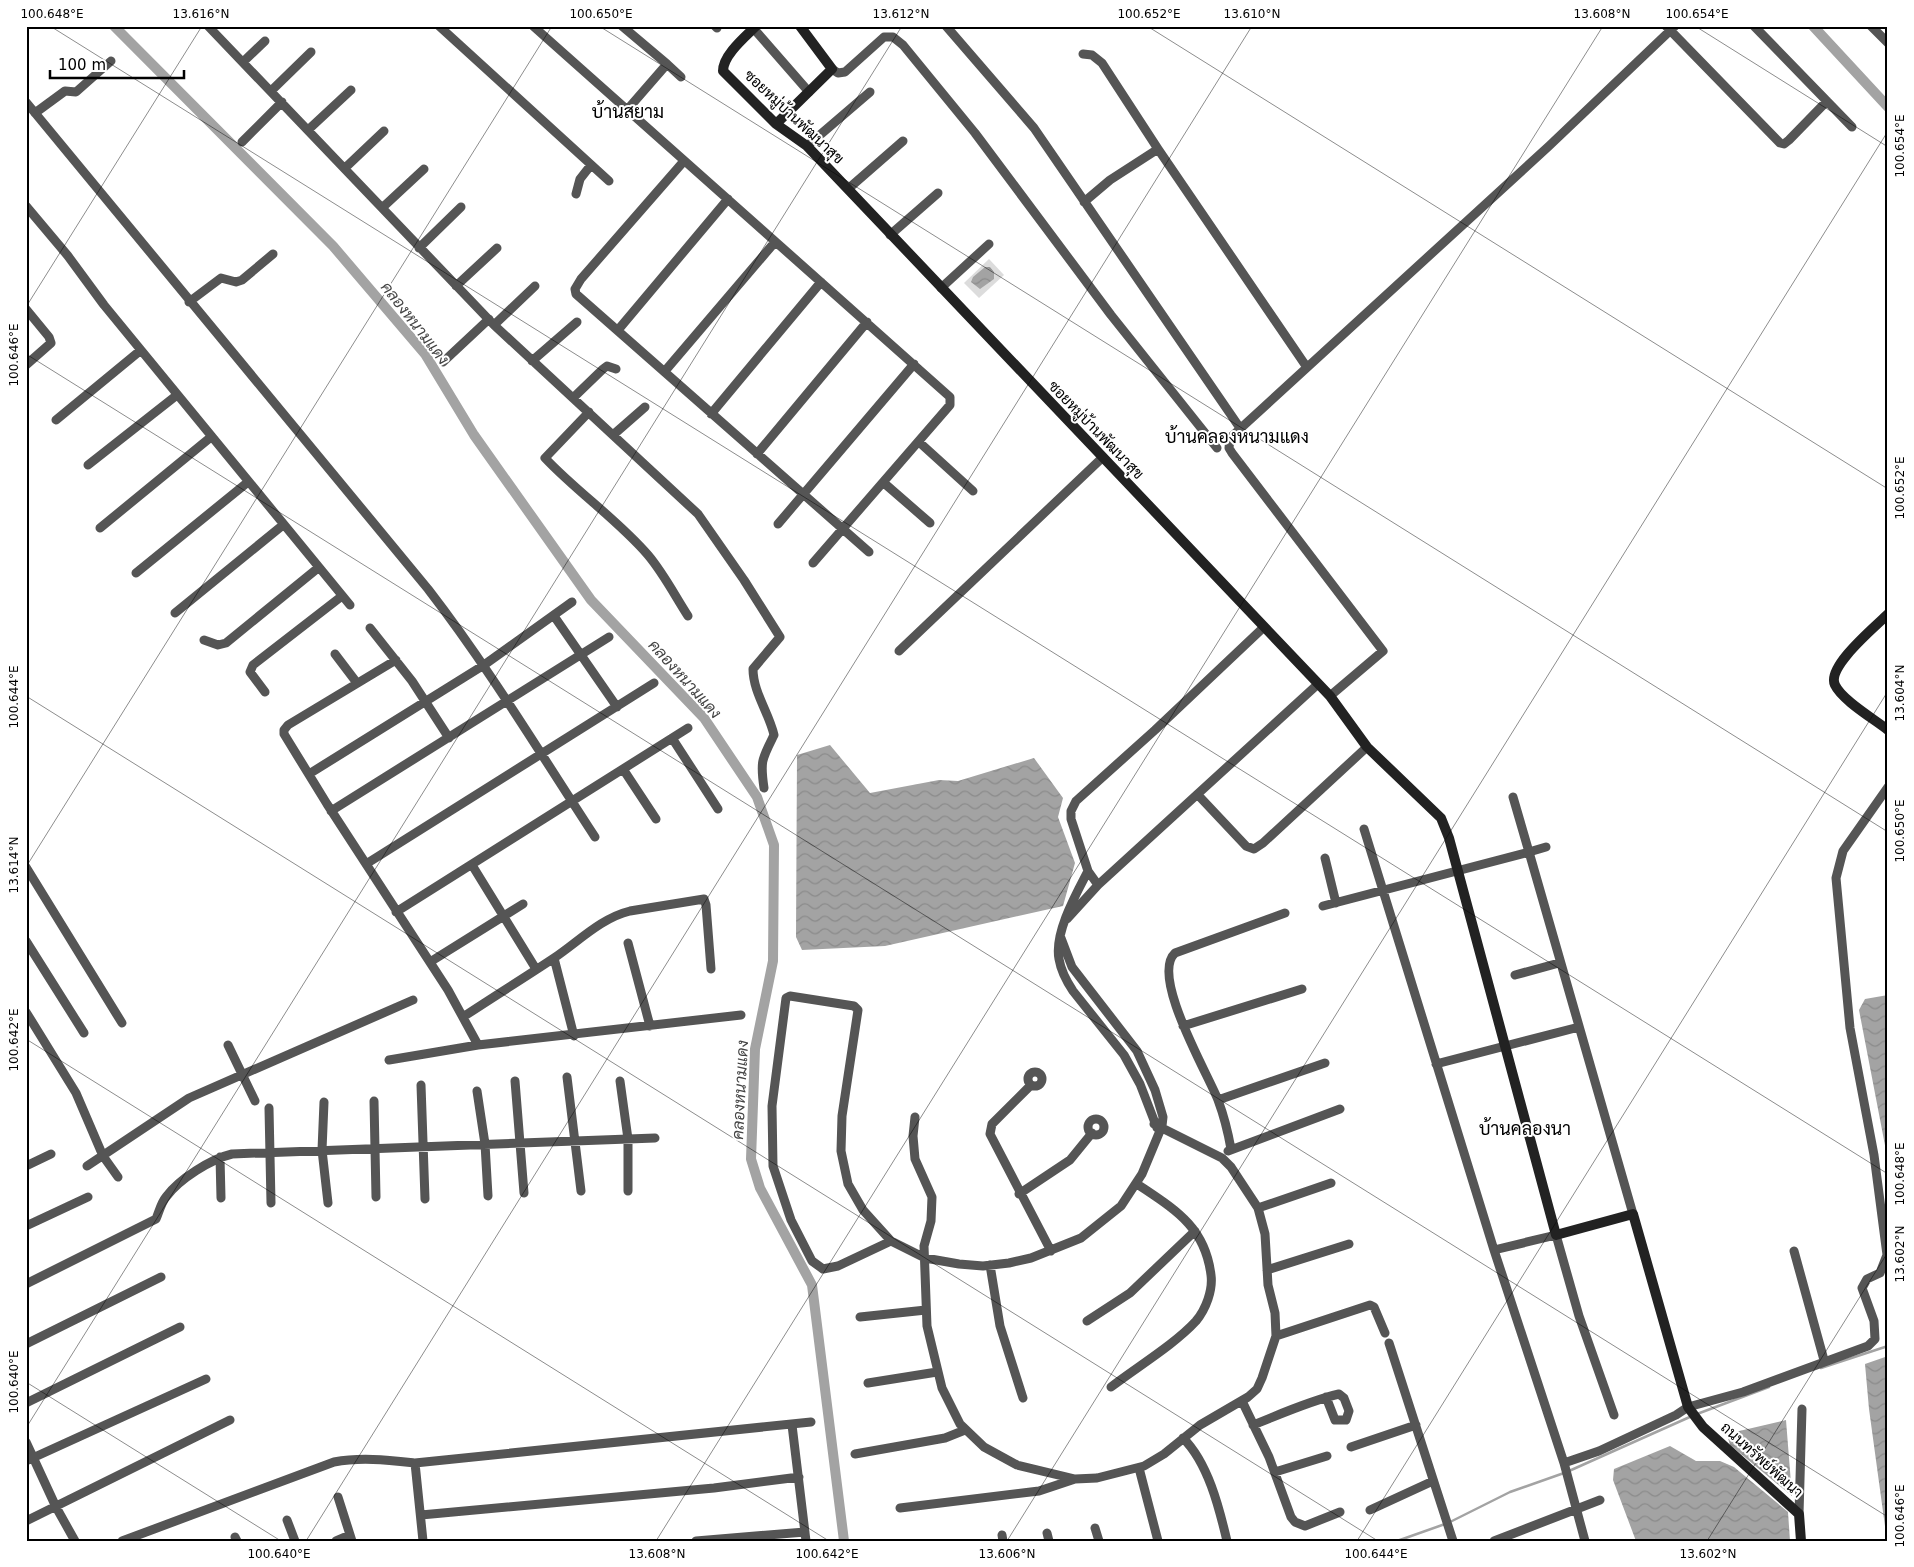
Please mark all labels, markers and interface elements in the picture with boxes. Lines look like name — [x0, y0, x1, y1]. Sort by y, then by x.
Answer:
text: 100.648°E — [20, 7, 84, 21]
text: 13.616°N — [173, 7, 229, 21]
text: 100.650°E — [569, 7, 633, 21]
text: 13.612°N — [873, 7, 929, 21]
text: 100.652°E — [1117, 7, 1181, 21]
text: 13.610°N — [1224, 7, 1280, 21]
text: 13.608°N — [1574, 7, 1630, 21]
text: 100.654°E — [1665, 7, 1729, 21]
scale bar — [50, 48, 184, 80]
text: 100 m — [58, 56, 106, 74]
street label: ซอยหมู่บ้านพัฒนาสุข — [739, 65, 848, 169]
district label: บ้านสยาม — [592, 100, 664, 122]
text: 100.654°E — [1893, 114, 1907, 178]
water label: คลองหนามแดง — [377, 278, 453, 368]
text: 100.646°E — [7, 323, 21, 387]
street label: ซอยหมู่บ้านพัฒนาสุข — [1043, 376, 1148, 484]
district label: บ้านคลองหนามแดง — [1165, 425, 1309, 447]
text: 100.652°E — [1893, 456, 1907, 520]
water label: คลองหนามแดง — [645, 636, 725, 722]
text: 100.644°E — [7, 665, 21, 729]
text: 13.604°N — [1893, 665, 1907, 721]
text: 100.650°E — [1893, 799, 1907, 863]
text: 13.614°N — [7, 837, 21, 893]
text: 100.642°E — [7, 1008, 21, 1072]
water label: คลองหนามแดง — [728, 1040, 752, 1140]
district label: บ้านคลองนา — [1479, 1117, 1571, 1139]
text: 100.648°E — [1893, 1142, 1907, 1206]
text: 13.602°N — [1893, 1226, 1907, 1282]
text: 100.640°E — [7, 1350, 21, 1414]
street label: ถนนทรัพย์พัฒนา — [1717, 1418, 1807, 1502]
text: 100.646°E — [1893, 1484, 1907, 1548]
text: 100.640°E — [247, 1547, 311, 1561]
text: 13.608°N — [629, 1547, 685, 1561]
text: 100.642°E — [795, 1547, 859, 1561]
text: 13.606°N — [979, 1547, 1035, 1561]
text: 100.644°E — [1344, 1547, 1408, 1561]
text: 13.602°N — [1680, 1547, 1736, 1561]

